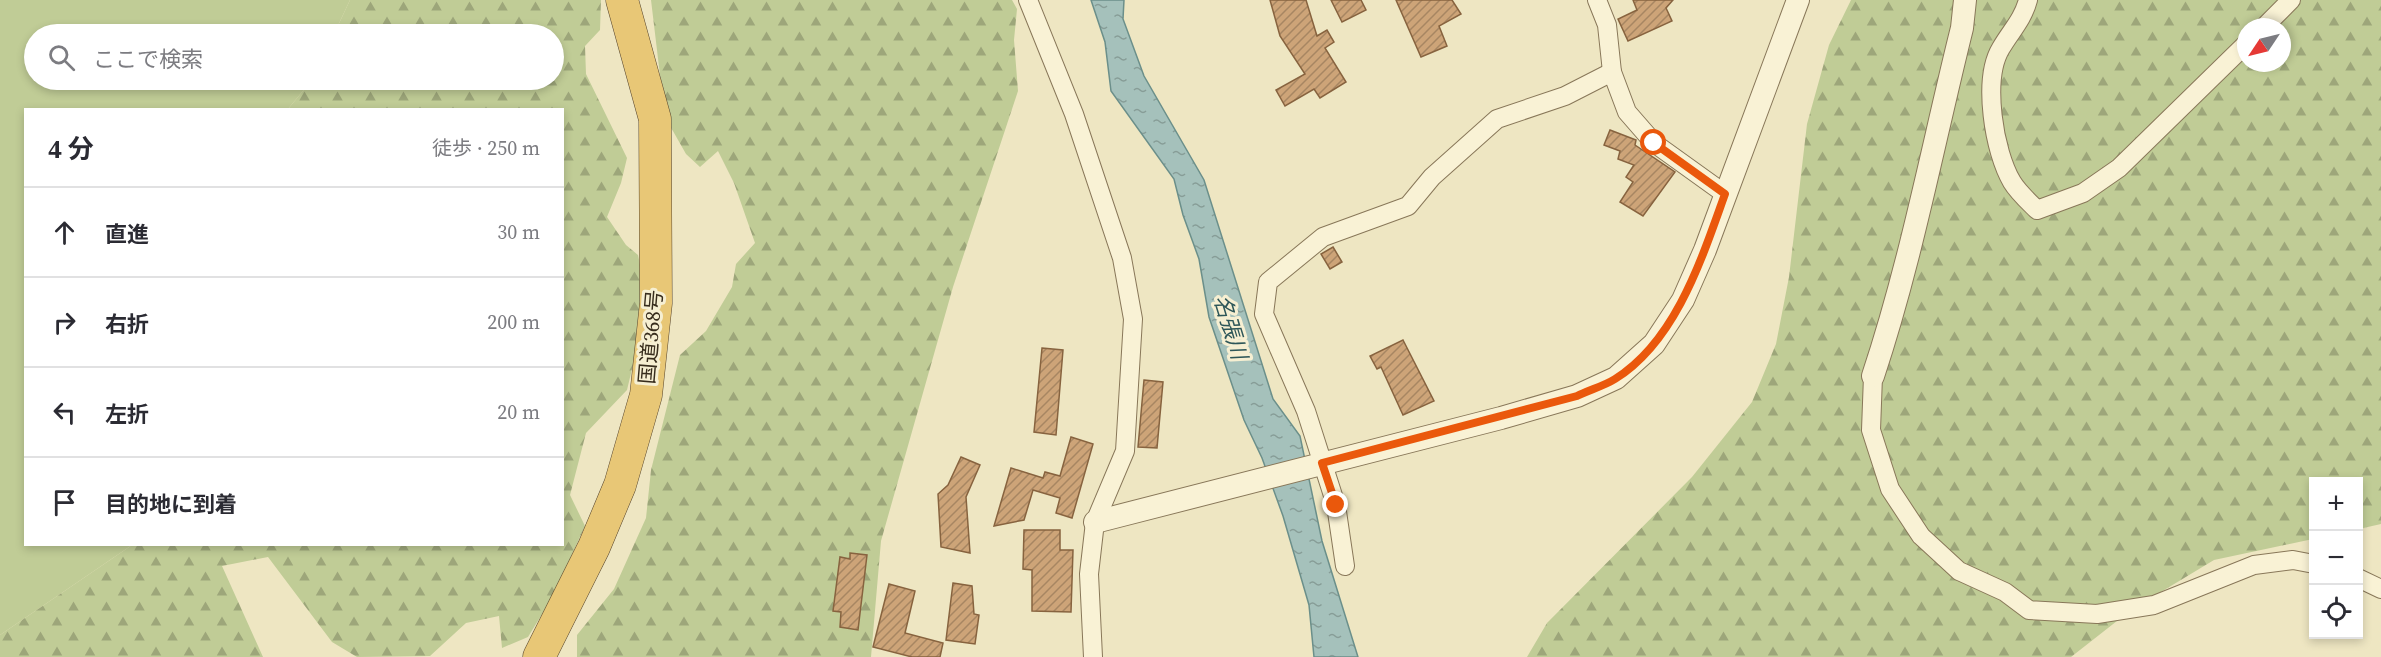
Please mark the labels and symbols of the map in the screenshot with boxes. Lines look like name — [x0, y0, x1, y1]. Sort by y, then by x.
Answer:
north arrow — [2237, 18, 2291, 72]
route start — [1640, 129, 1666, 155]
street label: 国道368号 — [632, 289, 669, 385]
water label: 名張川 — [1207, 291, 1256, 365]
route end — [1322, 491, 1348, 517]

